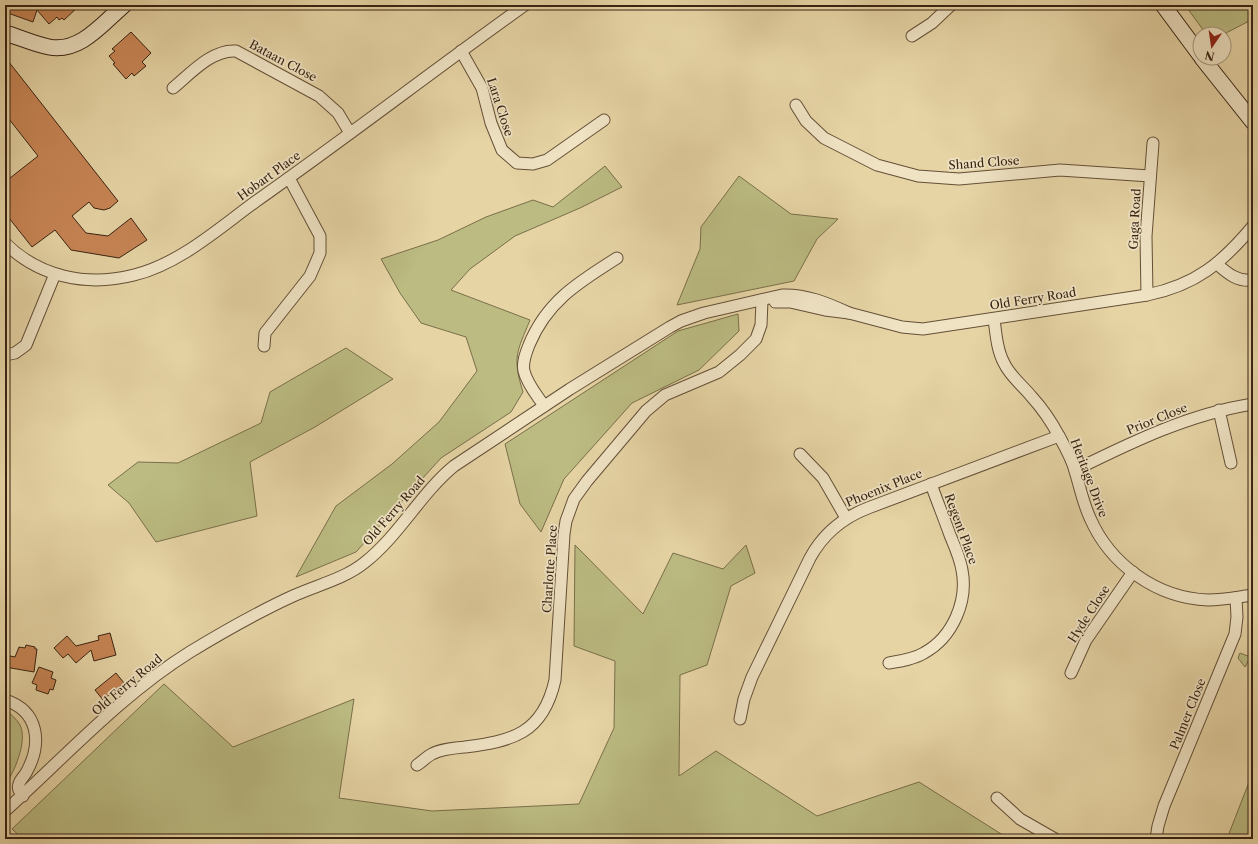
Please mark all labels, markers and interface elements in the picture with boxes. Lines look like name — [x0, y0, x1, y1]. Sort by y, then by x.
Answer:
north arrow — [1192, 26, 1232, 66]
street label: Bataan Close — [247, 36, 320, 85]
text: N — [1203, 48, 1216, 64]
street label: Lara Close — [484, 76, 517, 138]
street label: Hobart Place — [234, 148, 303, 203]
street label: Shand Close — [948, 153, 1020, 172]
street label: Gaga Road — [1125, 187, 1144, 250]
street label: Old Ferry Road — [989, 284, 1078, 313]
street label: Prior Close — [1124, 399, 1190, 438]
street label: Heritage Drive — [1068, 436, 1112, 520]
street label: Phoenix Place — [843, 465, 925, 510]
street label: Old Ferry Road — [359, 472, 428, 549]
street label: Regent Place — [942, 491, 981, 567]
street label: Charlotte Place — [539, 524, 560, 614]
street label: Hyde Close — [1064, 582, 1113, 645]
street label: Old Ferry Road — [88, 650, 165, 718]
street label: Palmer Close — [1166, 676, 1209, 752]

